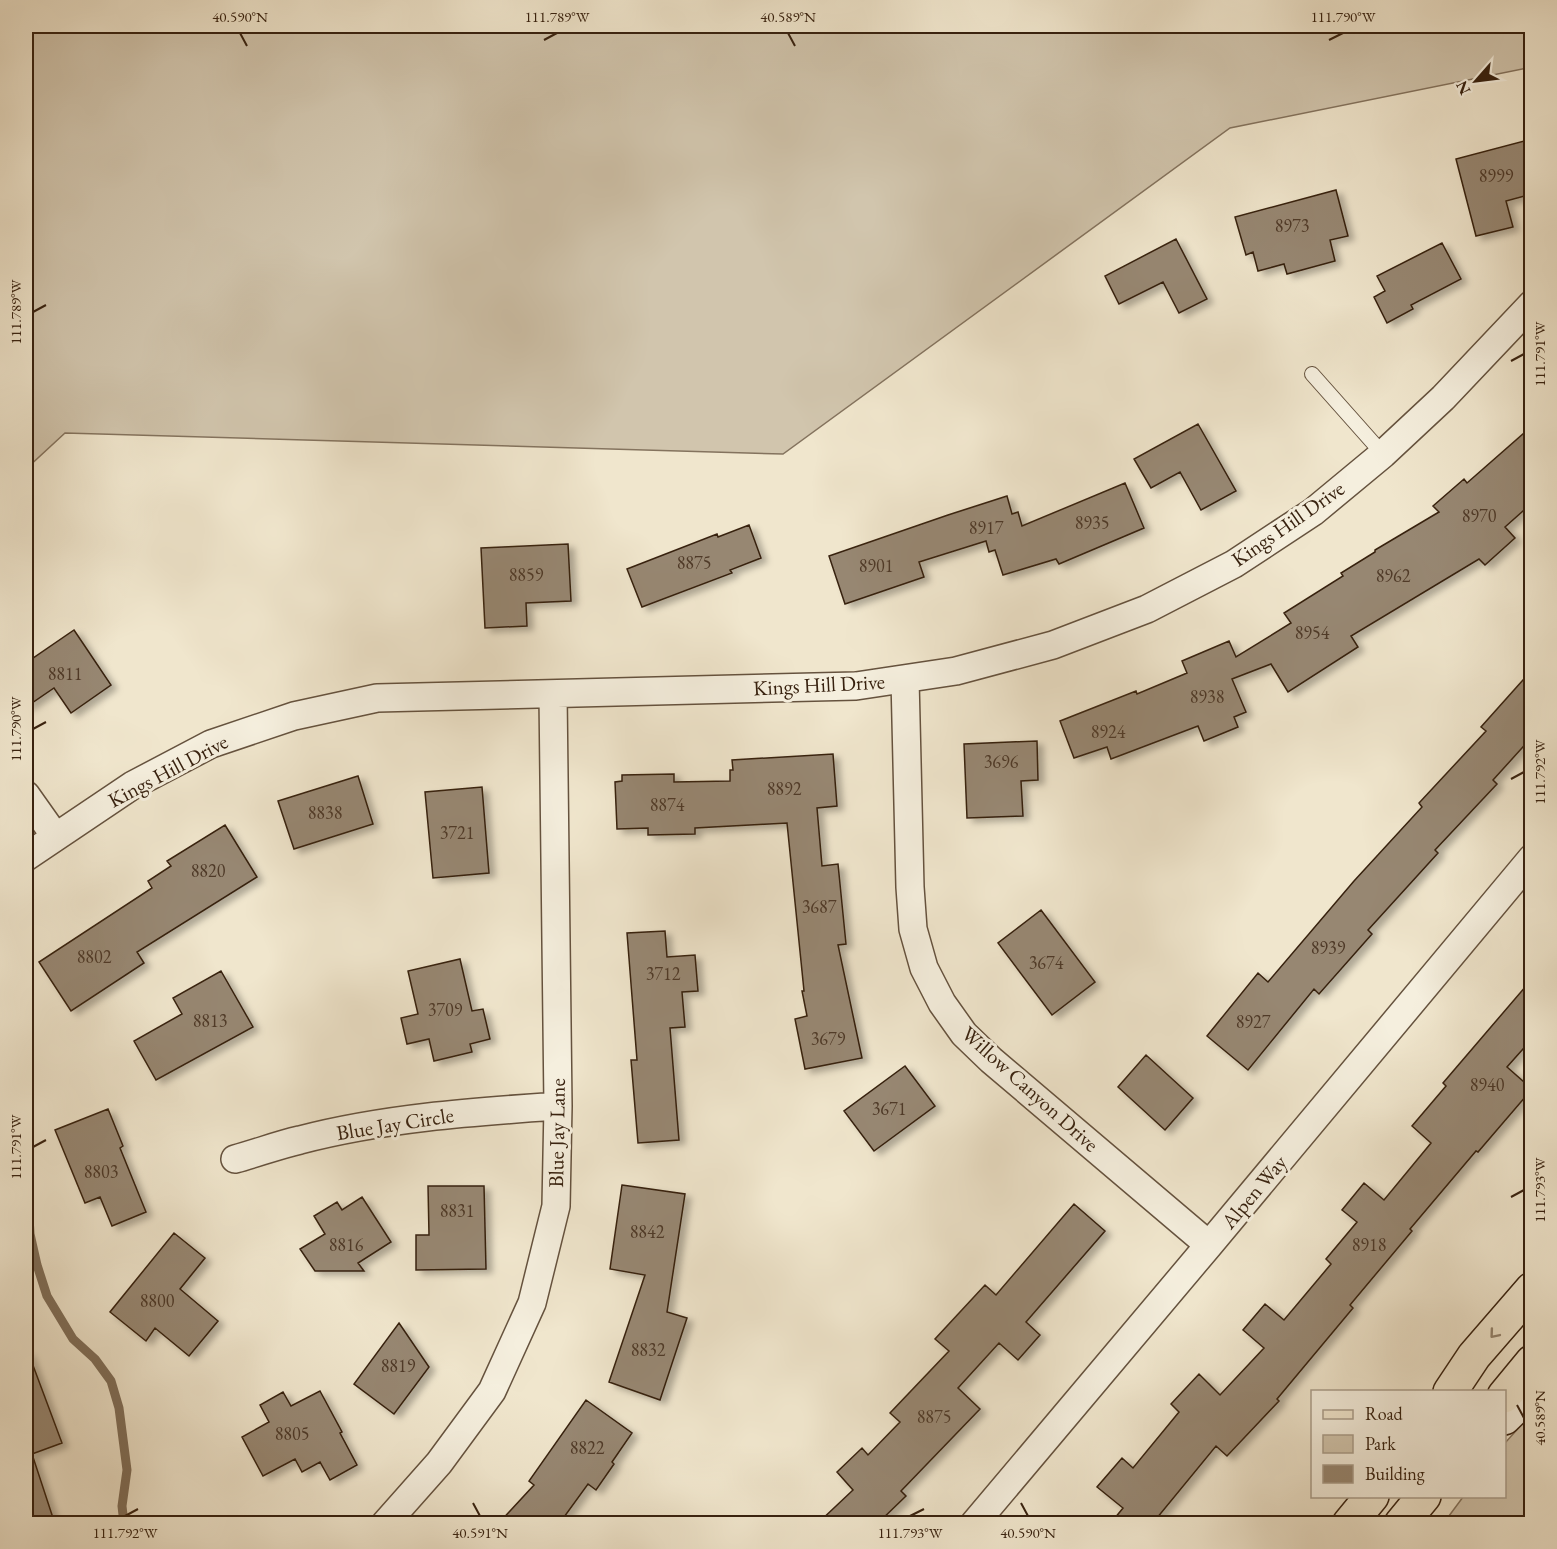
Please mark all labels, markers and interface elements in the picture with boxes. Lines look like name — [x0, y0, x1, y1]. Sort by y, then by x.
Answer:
text: 40.590°N — [212, 7, 268, 26]
text: 111.789°W — [525, 7, 590, 26]
text: 40.589°N — [760, 7, 816, 26]
text: 111.790°W — [1311, 7, 1376, 26]
north arrow — [1446, 51, 1506, 111]
text: N — [1451, 77, 1476, 98]
house number: 8999 — [1479, 164, 1514, 187]
house number: 8973 — [1275, 214, 1309, 237]
text: 111.789°W — [6, 279, 25, 344]
text: 111.791°W — [1530, 321, 1549, 386]
street label: Kings Hill Drive — [1226, 475, 1350, 572]
house number: 8970 — [1462, 504, 1497, 527]
house number: 8935 — [1075, 511, 1109, 534]
house number: 8917 — [969, 516, 1004, 539]
house number: 8875 — [677, 551, 711, 574]
house number: 8901 — [859, 554, 893, 577]
house number: 8859 — [509, 563, 544, 586]
house number: 8962 — [1376, 564, 1411, 587]
house number: 8954 — [1295, 621, 1330, 644]
house number: 8811 — [48, 662, 82, 685]
street label: Kings Hill Drive — [752, 668, 886, 701]
house number: 8938 — [1190, 685, 1224, 708]
text: 111.790°W — [6, 696, 25, 761]
house number: 8924 — [1091, 720, 1126, 743]
street label: Kings Hill Drive — [103, 728, 232, 813]
text: 111.792°W — [1530, 739, 1549, 804]
house number: 3696 — [984, 750, 1019, 773]
house number: 8892 — [767, 777, 802, 800]
house number: 8874 — [650, 793, 685, 816]
house number: 8838 — [308, 801, 342, 824]
house number: 3721 — [440, 821, 474, 844]
house number: 8820 — [191, 859, 226, 882]
house number: 3687 — [802, 895, 837, 918]
house number: 8939 — [1311, 936, 1346, 959]
house number: 8802 — [77, 945, 112, 968]
house number: 3674 — [1029, 951, 1064, 974]
house number: 3712 — [646, 962, 681, 985]
house number: 3709 — [428, 998, 463, 1021]
house number: 8813 — [193, 1009, 227, 1032]
house number: 8927 — [1236, 1010, 1271, 1033]
street label: Willow Canyon Drive — [956, 1020, 1105, 1157]
house number: 3679 — [811, 1027, 846, 1050]
house number: 8940 — [1470, 1073, 1505, 1096]
street label: Blue Jay Lane — [542, 1078, 571, 1188]
house number: 3671 — [872, 1097, 906, 1120]
street label: Blue Jay Circle — [334, 1101, 456, 1146]
text: 111.791°W — [6, 1114, 25, 1179]
street label: Alpen Way — [1214, 1149, 1293, 1235]
text: 111.793°W — [1530, 1157, 1549, 1222]
house number: 8803 — [84, 1160, 118, 1183]
house number: 8831 — [440, 1199, 474, 1222]
house number: 8842 — [630, 1220, 665, 1243]
house number: 8816 — [329, 1233, 364, 1256]
house number: 8918 — [1352, 1233, 1386, 1256]
house number: 8800 — [140, 1289, 175, 1312]
one-way arrow — [1490, 1327, 1501, 1338]
house number: 8832 — [631, 1338, 666, 1361]
house number: 8819 — [381, 1354, 416, 1377]
legend — [1311, 1390, 1506, 1498]
text: 40.589°N — [1530, 1390, 1549, 1446]
text: Road — [1365, 1402, 1404, 1425]
house number: 8875 — [917, 1405, 951, 1428]
house number: 8805 — [275, 1422, 309, 1445]
text: Park — [1365, 1432, 1396, 1455]
house number: 8822 — [570, 1436, 605, 1459]
text: Building — [1365, 1462, 1425, 1485]
text: 111.792°W — [93, 1523, 158, 1542]
text: 40.591°N — [452, 1523, 508, 1542]
text: 111.793°W — [878, 1523, 943, 1542]
text: 40.590°N — [1000, 1523, 1056, 1542]

